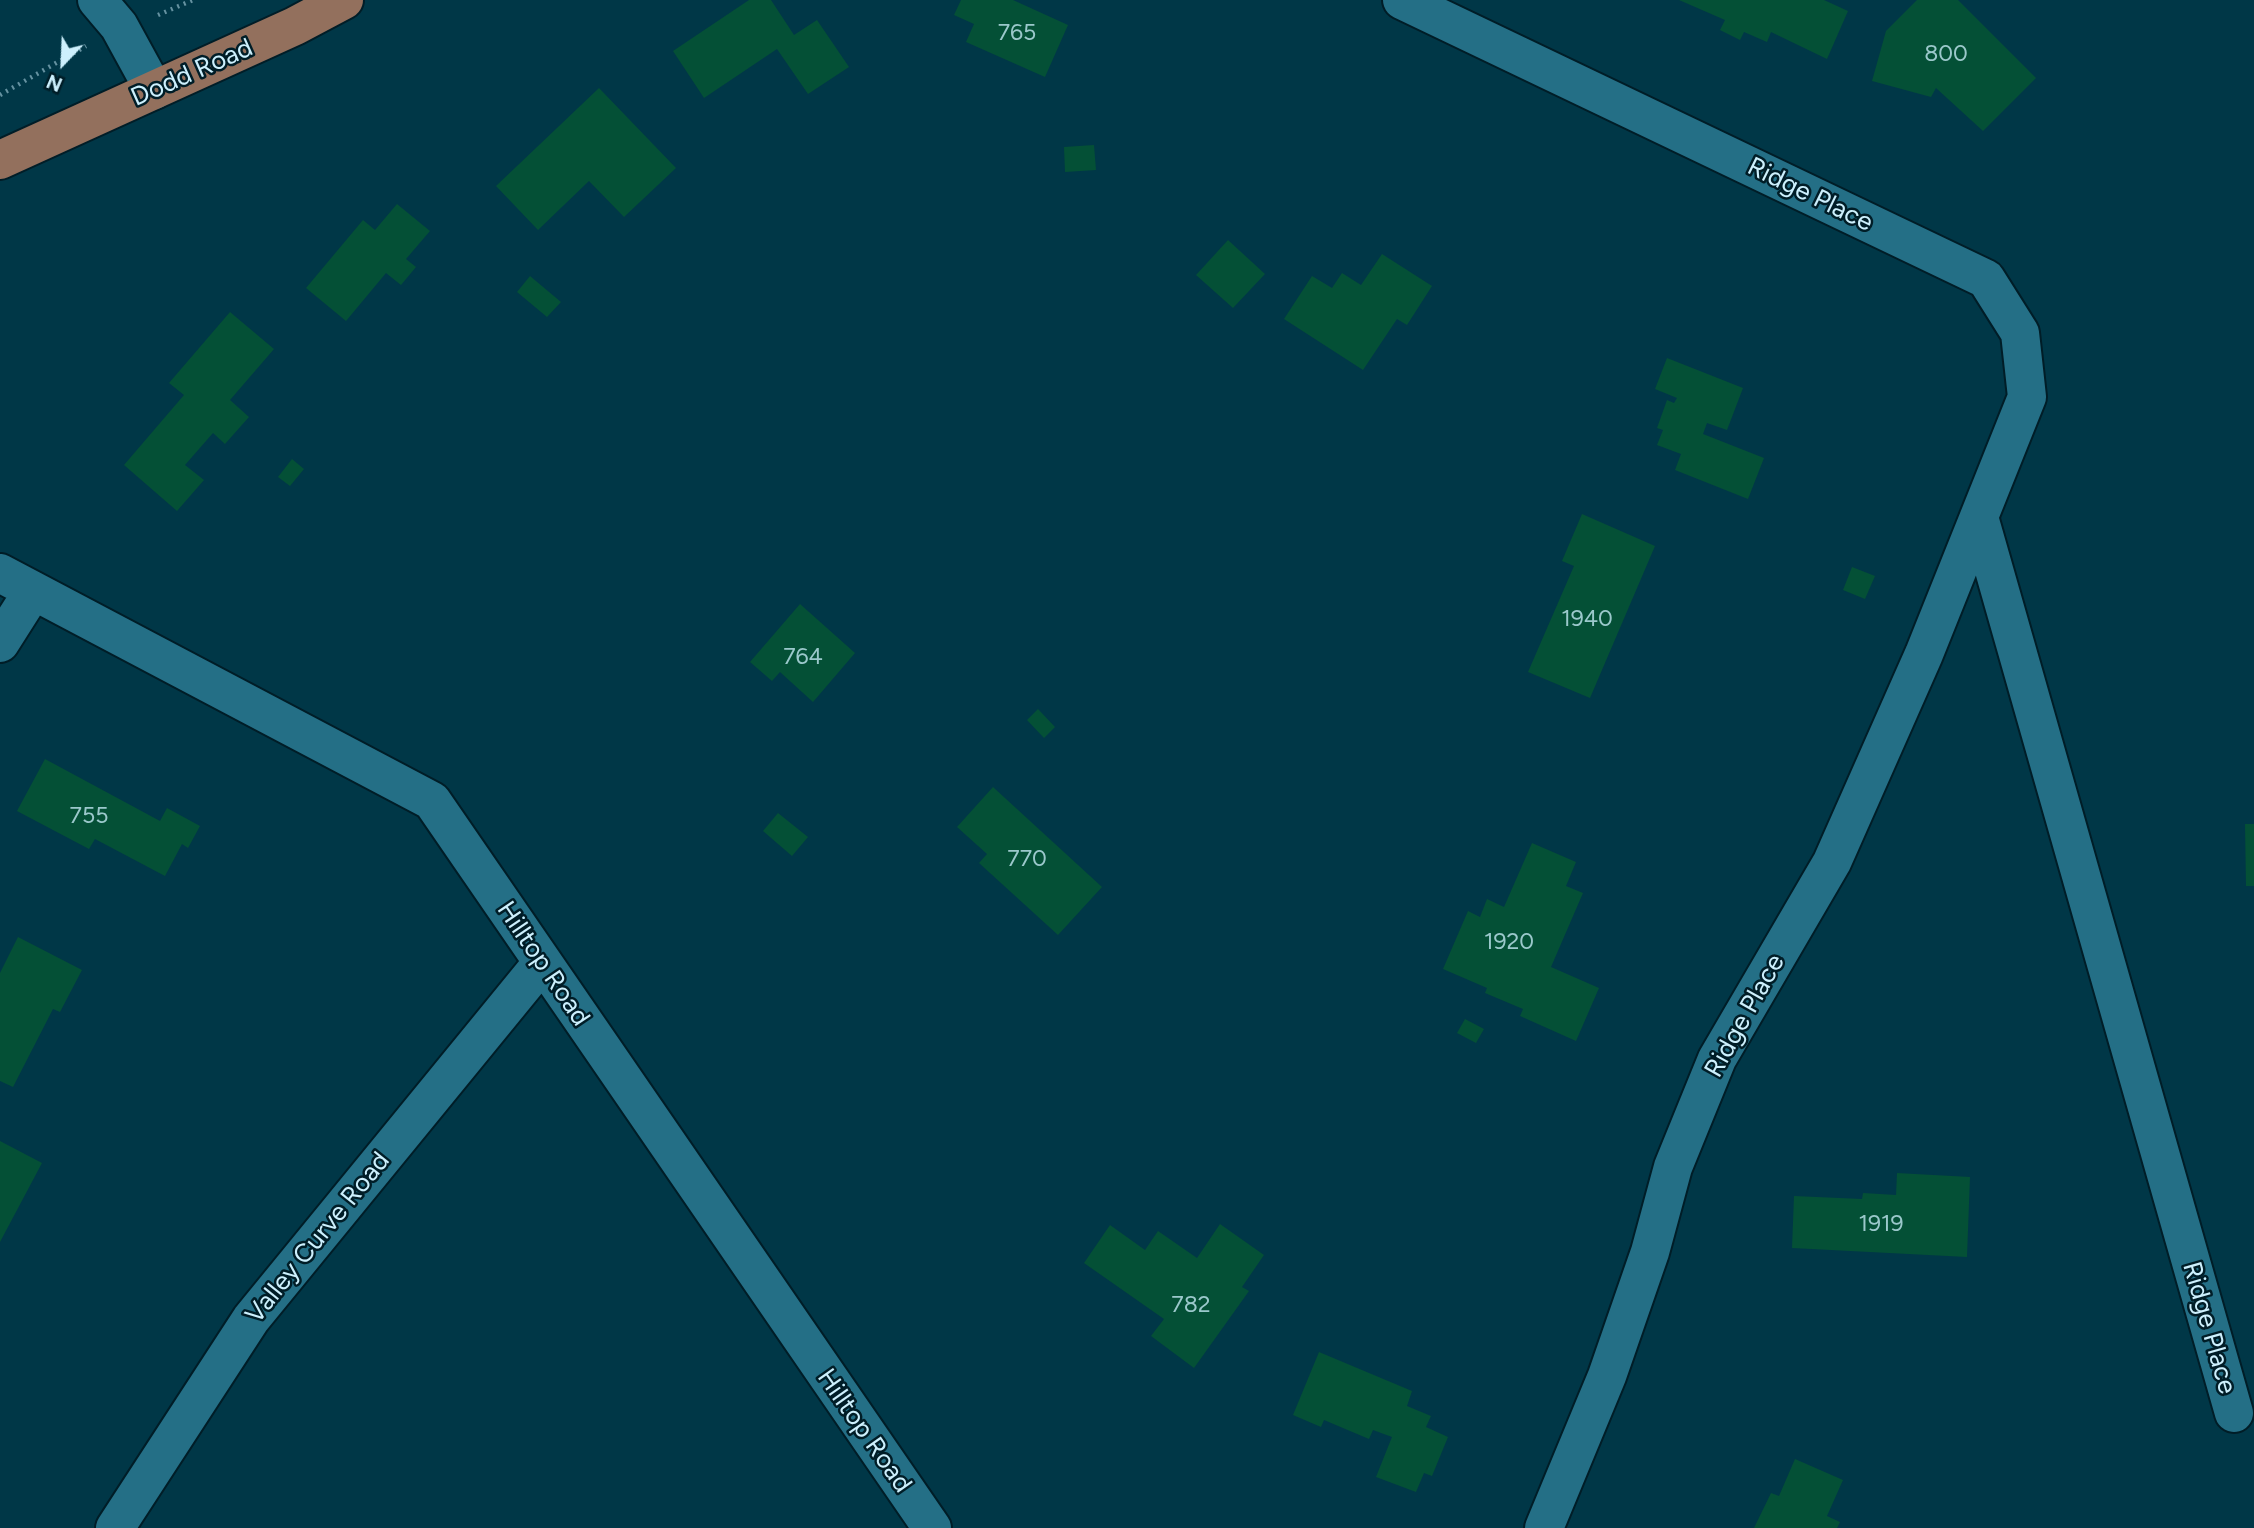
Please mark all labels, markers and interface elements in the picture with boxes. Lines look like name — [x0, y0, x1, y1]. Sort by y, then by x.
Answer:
house number: 765 — [998, 19, 1036, 47]
north arrow — [28, 28, 98, 98]
street label: Dodd Road — [126, 32, 258, 114]
house number: 800 — [1924, 40, 1968, 68]
text: N — [43, 69, 66, 96]
street label: Ridge Place — [1742, 151, 1878, 239]
house number: 1940 — [1561, 605, 1613, 633]
house number: 764 — [783, 643, 823, 671]
house number: 755 — [70, 802, 108, 830]
house number: 770 — [1007, 845, 1047, 873]
street label: Hilltop Road — [490, 896, 596, 1032]
house number: 1920 — [1484, 928, 1534, 956]
street label: Ridge Place — [1698, 949, 1792, 1083]
street label: Valley Curve Road — [239, 1146, 397, 1330]
house number: 1919 — [1858, 1210, 1904, 1238]
street label: Ridge Place — [2175, 1258, 2243, 1398]
house number: 782 — [1171, 1291, 1211, 1319]
street label: Hilltop Road — [810, 1363, 918, 1499]

